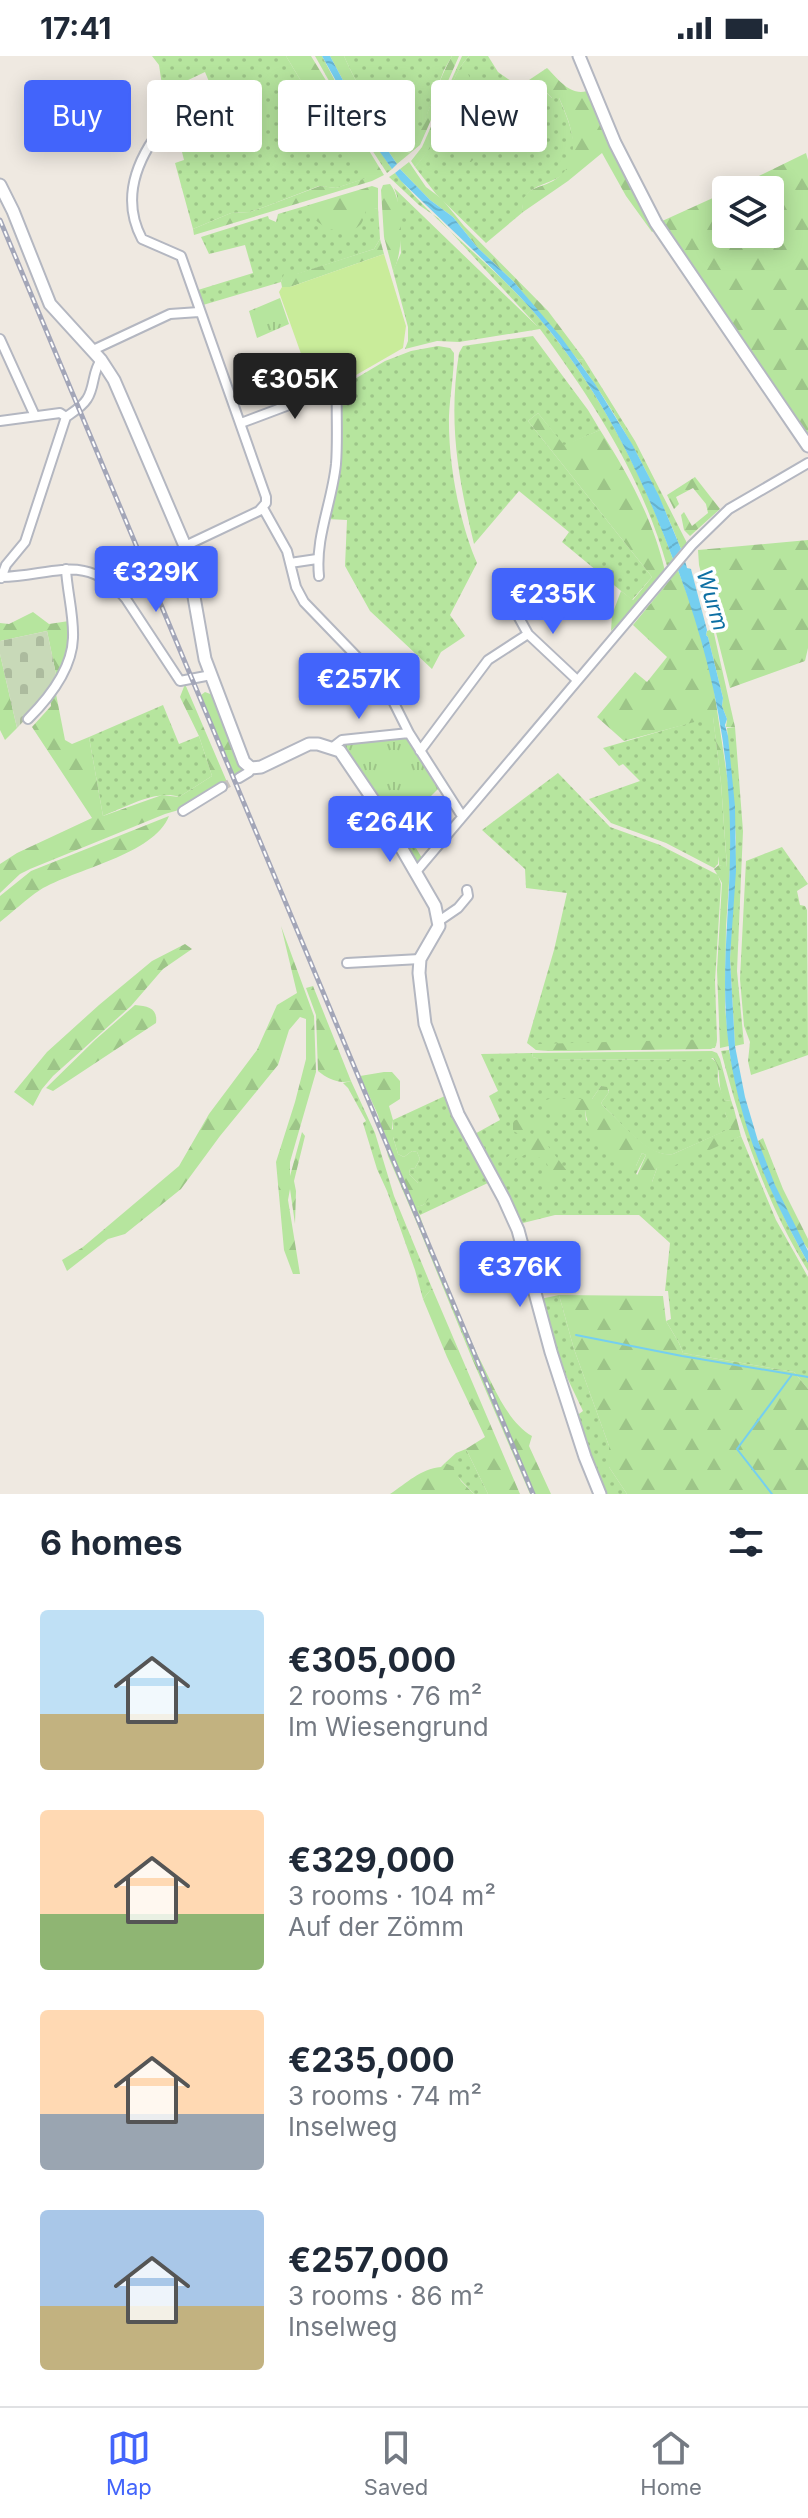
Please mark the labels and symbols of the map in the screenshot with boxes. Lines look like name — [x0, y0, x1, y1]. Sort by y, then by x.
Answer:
pin: €305K — [239, 353, 351, 421]
pin: €329K — [100, 546, 212, 614]
water label: Wurm — [691, 566, 735, 634]
pin: €235K — [497, 568, 609, 636]
pin: €257K — [303, 653, 415, 721]
pin: €264K — [334, 796, 446, 864]
pin: €376K — [464, 1241, 576, 1309]

